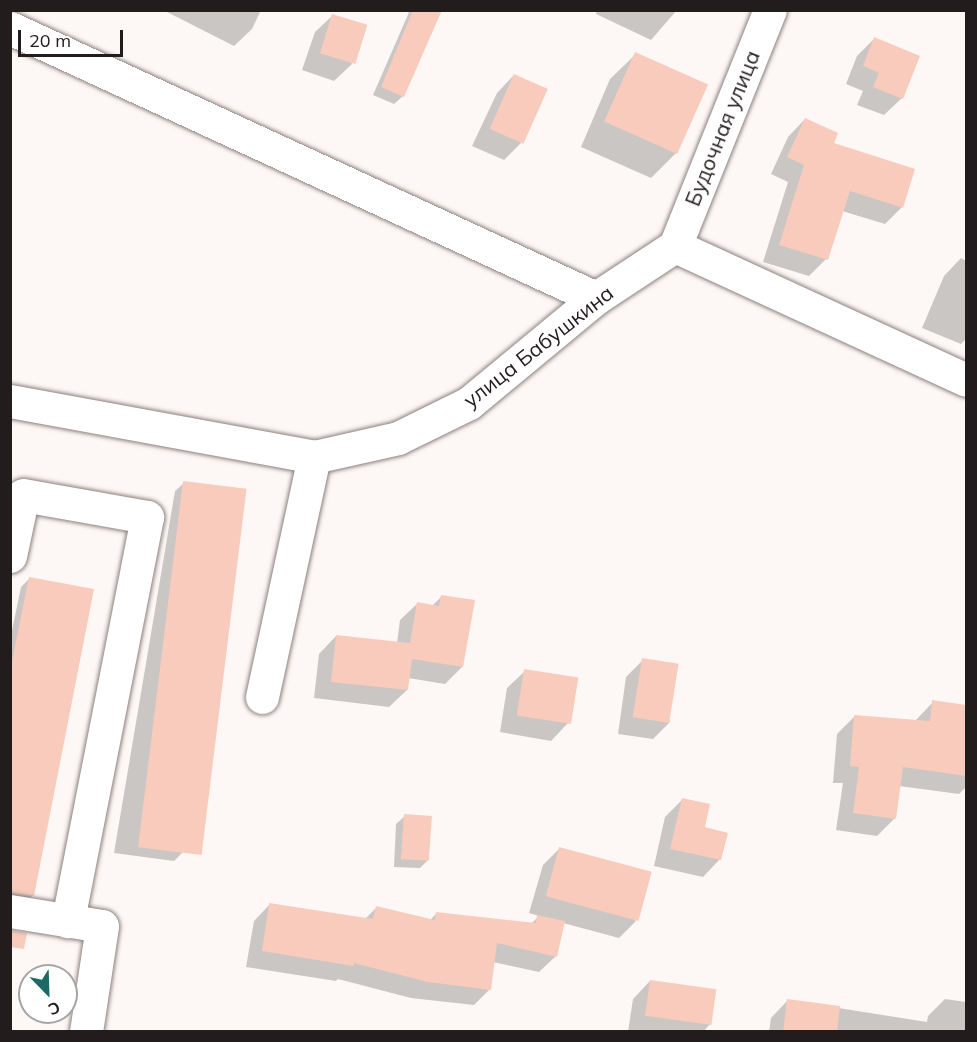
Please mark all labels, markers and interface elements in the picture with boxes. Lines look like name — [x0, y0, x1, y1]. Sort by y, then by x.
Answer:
scale bar — [21, 18, 126, 56]
text: 20 m — [29, 29, 71, 52]
street label: Будочная улица — [679, 46, 765, 210]
street label: улица Бабушкина — [458, 280, 618, 412]
north arrow — [18, 964, 78, 1024]
text: С — [45, 997, 63, 1020]

